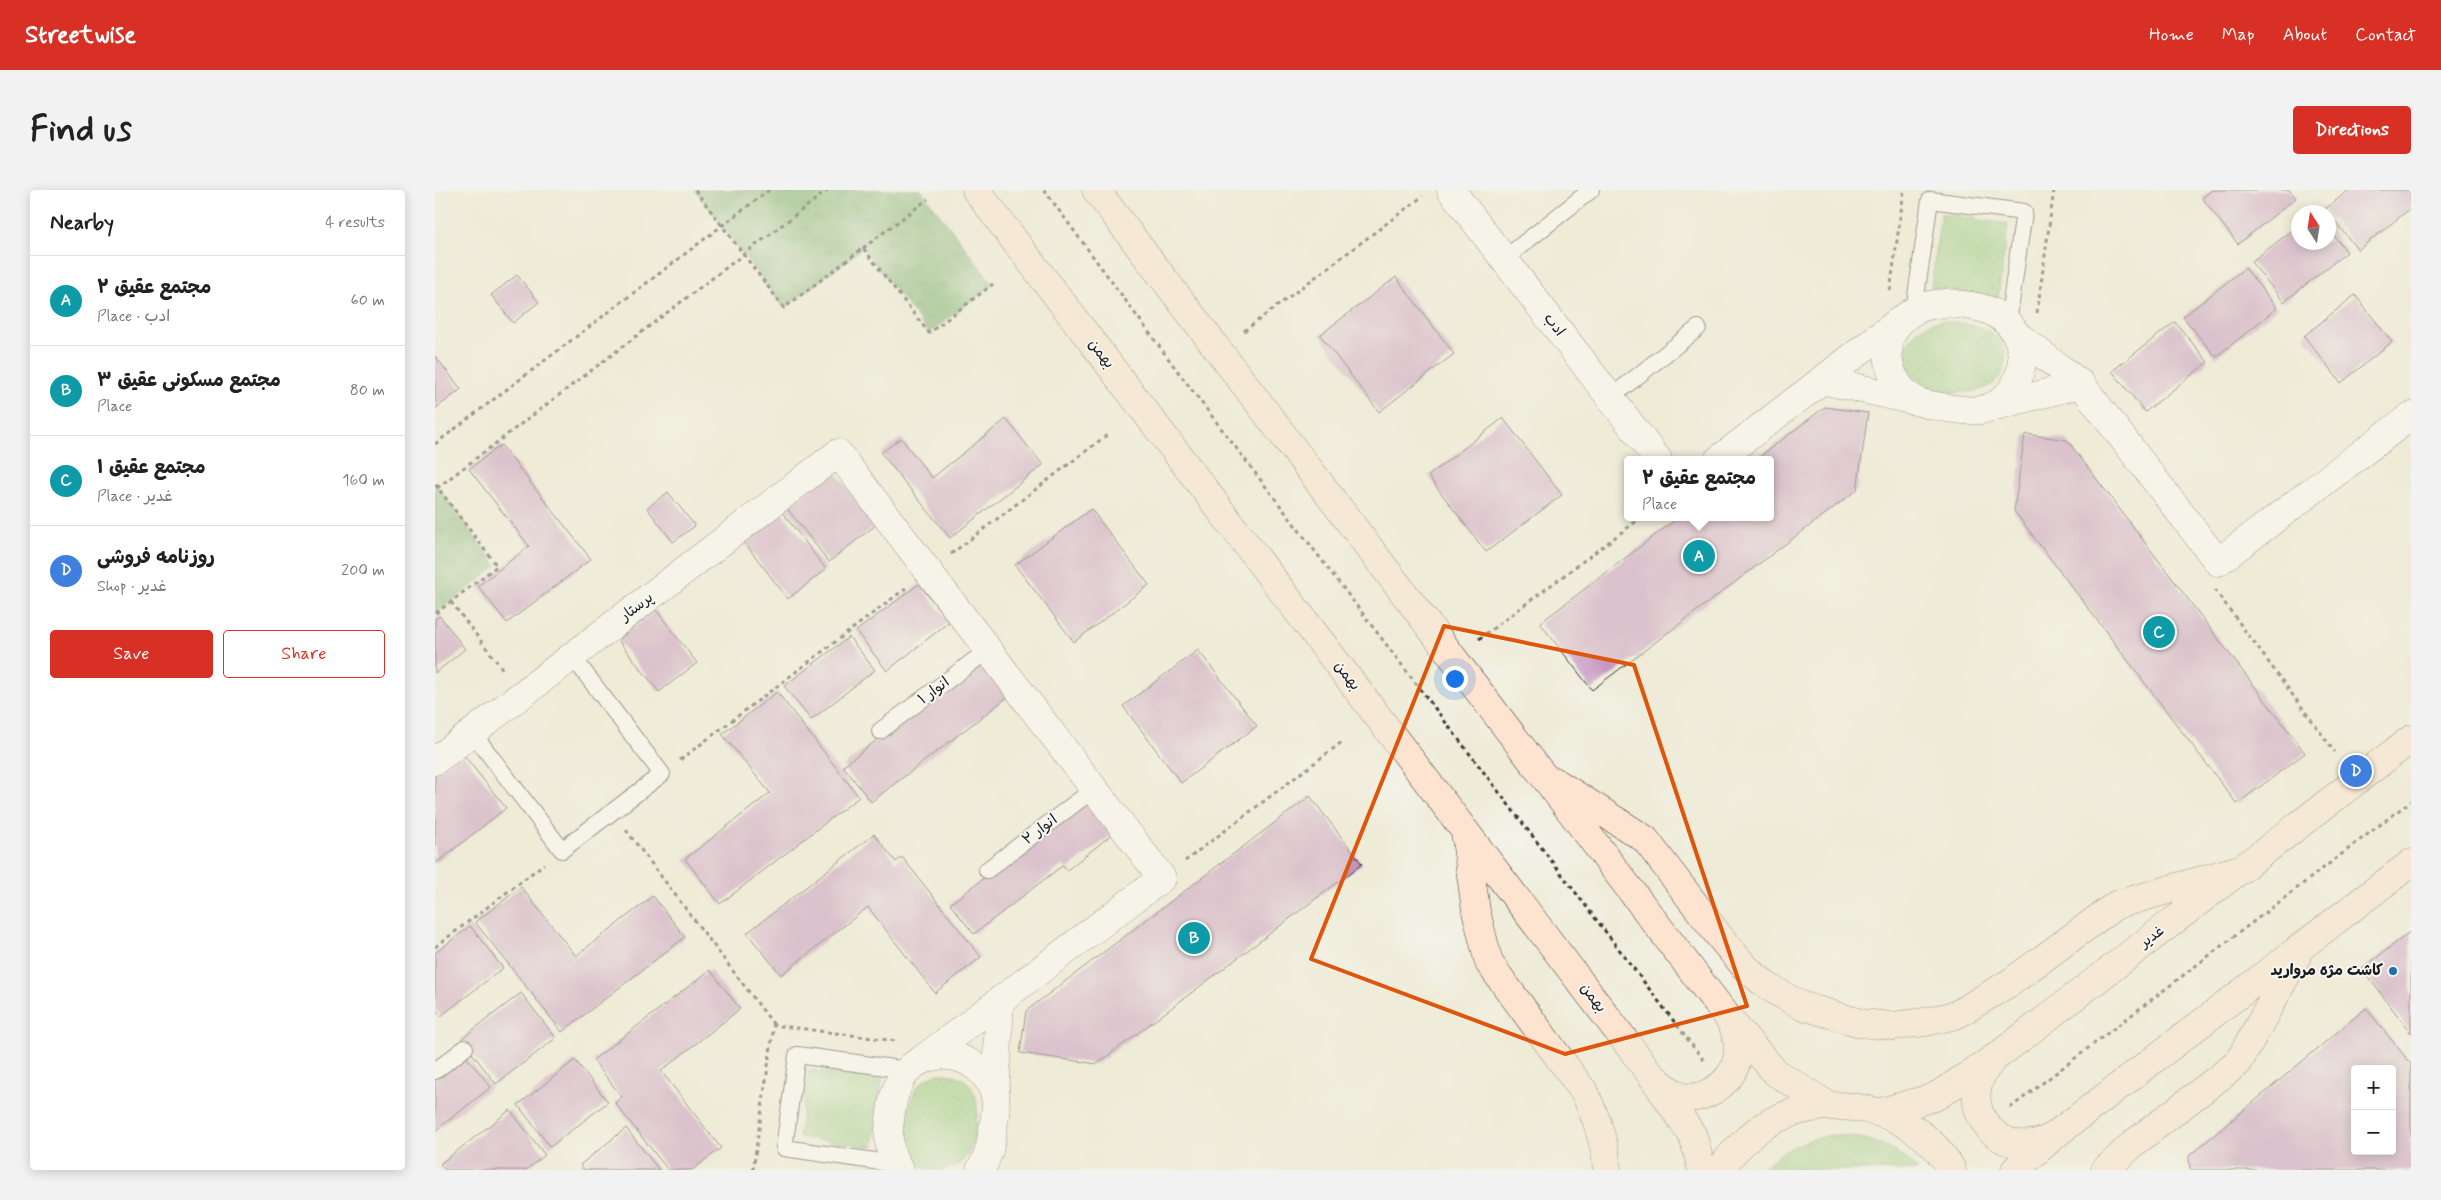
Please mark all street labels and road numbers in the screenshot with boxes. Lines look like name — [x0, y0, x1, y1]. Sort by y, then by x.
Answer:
street label: ادب — [1539, 309, 1569, 341]
street label: بهمن — [1083, 335, 1119, 373]
street label: پرستار — [616, 588, 658, 627]
street label: بهمن — [1329, 657, 1365, 695]
street label: انوار ۱ — [914, 673, 954, 709]
street label: انوار ۲ — [1018, 810, 1062, 850]
street label: غدیر — [2134, 921, 2169, 954]
street label: بهمن — [1575, 979, 1611, 1017]

